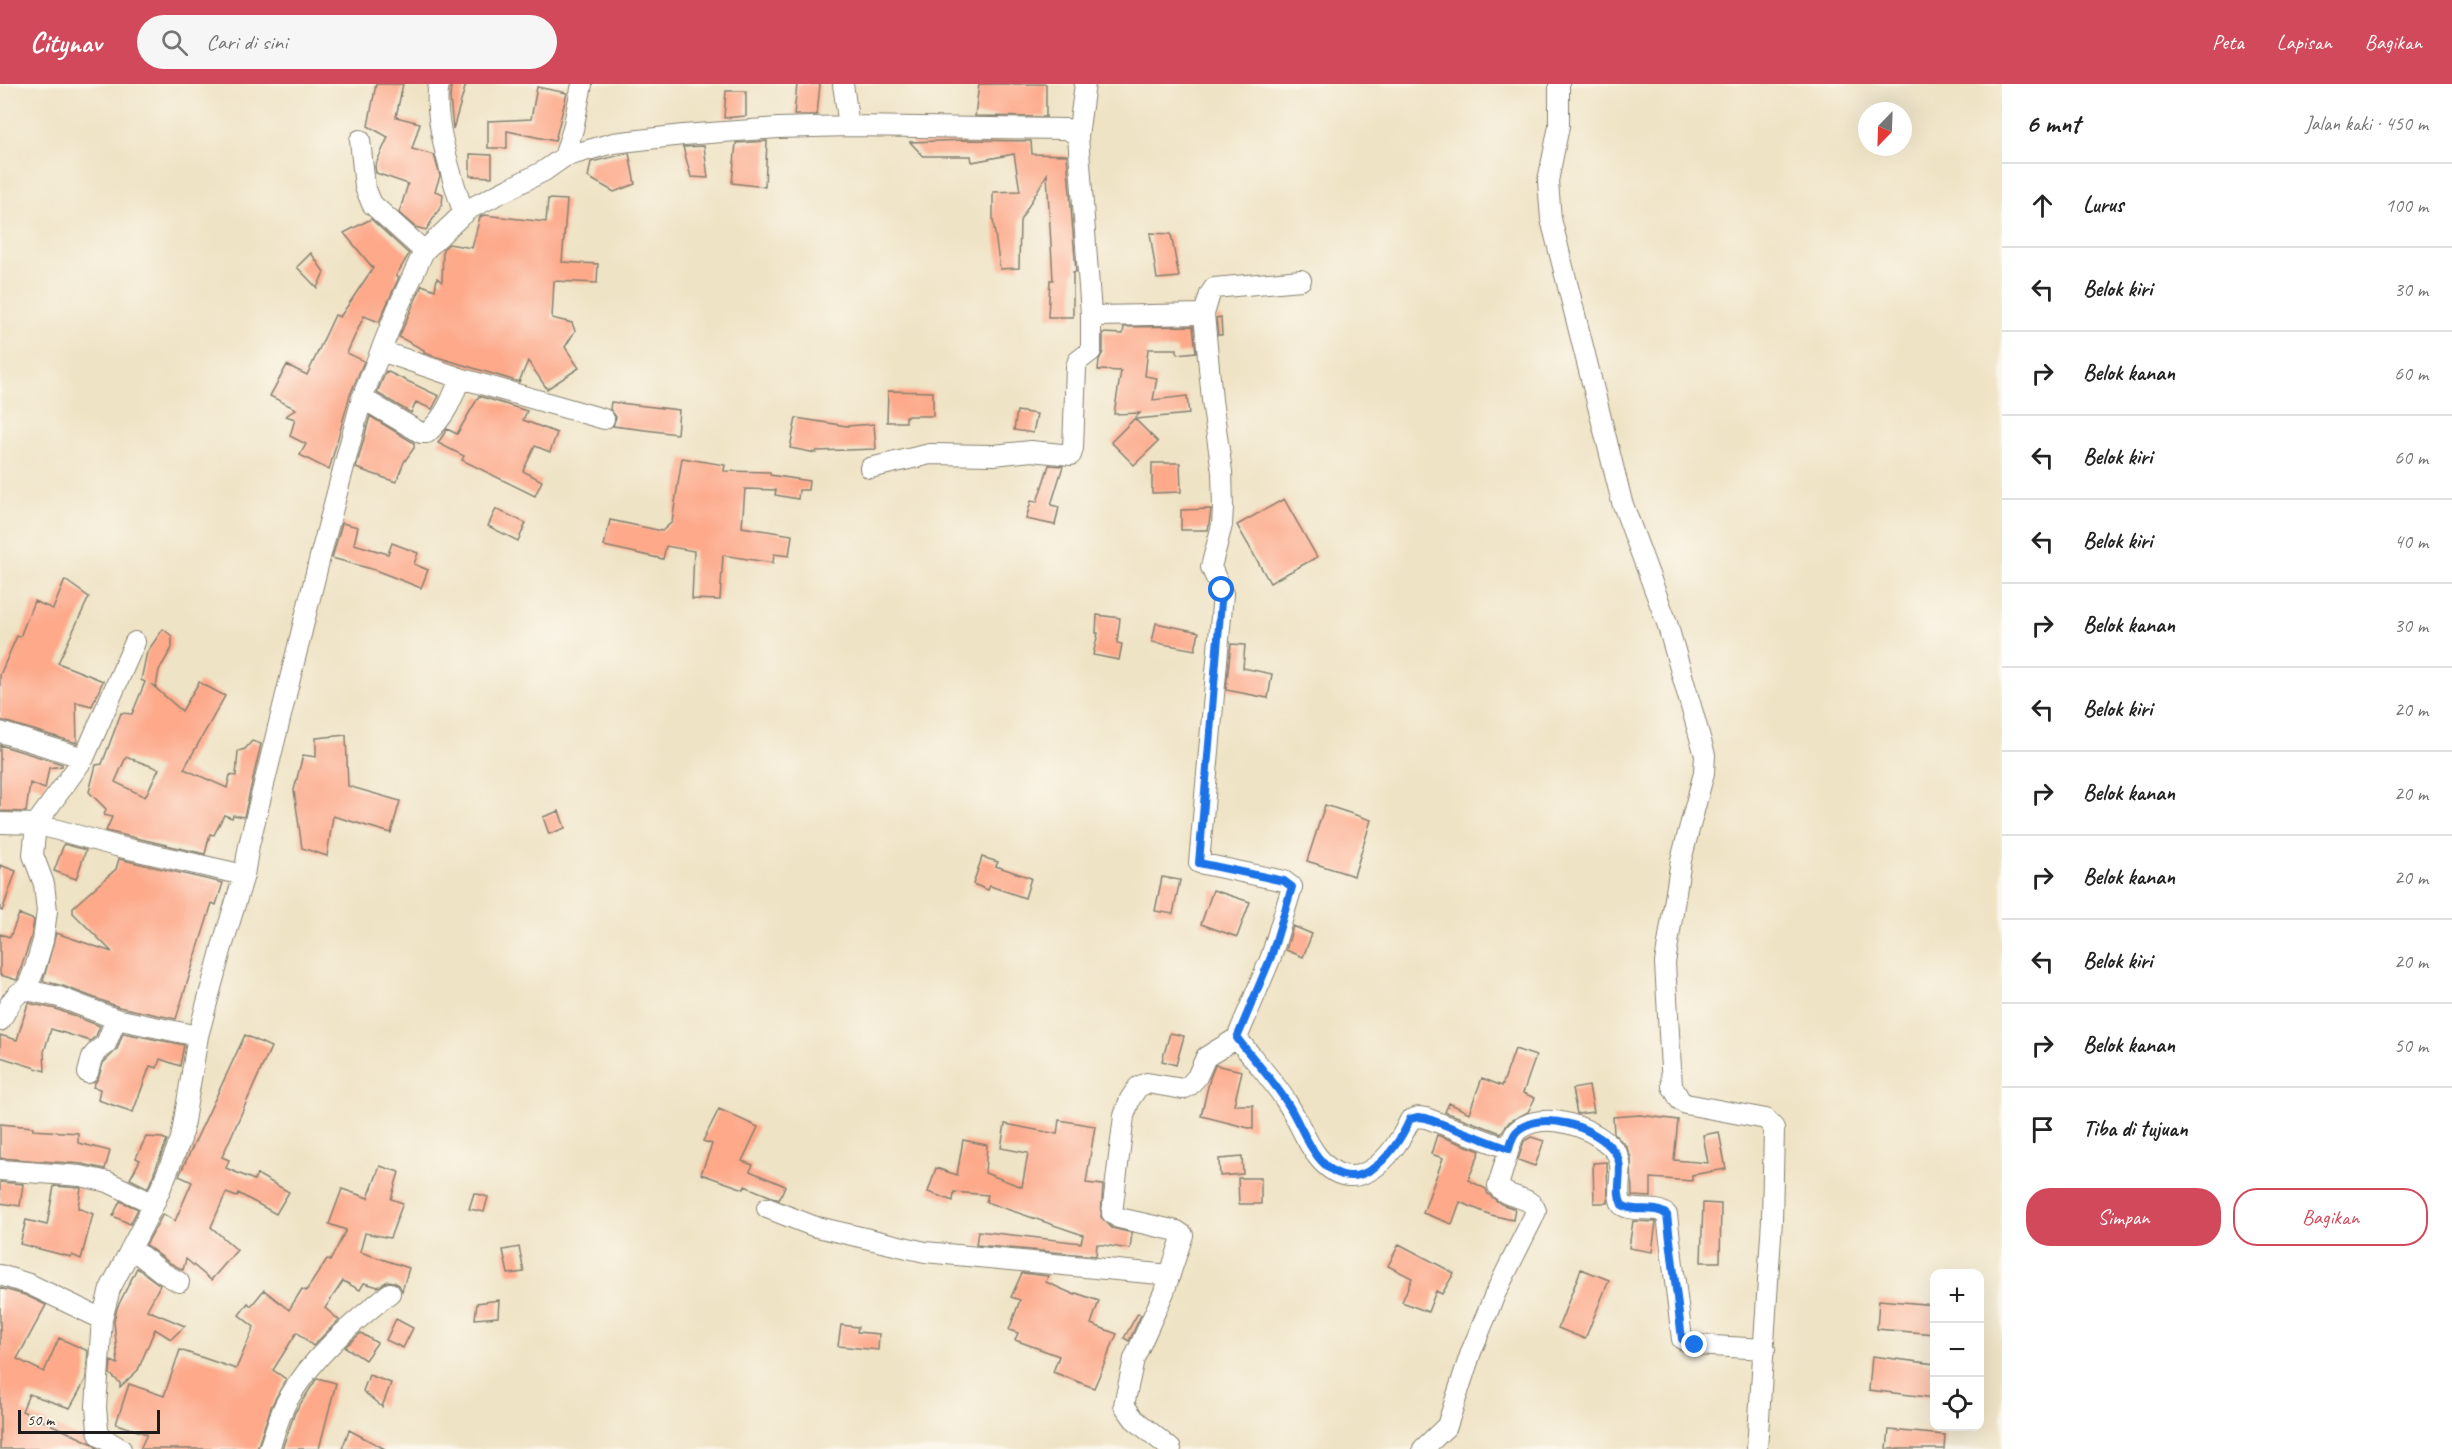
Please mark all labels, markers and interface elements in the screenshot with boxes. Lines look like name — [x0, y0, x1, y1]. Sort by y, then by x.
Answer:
search box — [137, 15, 557, 69]
text: Citynav — [30, 25, 101, 60]
icon: search — [158, 26, 191, 59]
text: Cari di sini — [206, 28, 287, 56]
text: Peta — [2212, 29, 2244, 55]
text: Lapisan — [2277, 29, 2332, 55]
text: Bagikan — [2365, 29, 2422, 55]
north arrow — [1858, 102, 1912, 156]
text: 6 mnt — [2026, 107, 2080, 140]
text: Jalan kaki · 450 m — [2305, 111, 2428, 136]
icon: ahead — [2026, 189, 2059, 222]
text: Lurus — [2083, 191, 2123, 219]
text: 100 m — [2385, 193, 2428, 218]
icon: left — [2026, 273, 2059, 306]
text: Belok kiri — [2083, 275, 2152, 303]
text: 30 m — [2394, 277, 2428, 302]
icon: right — [2026, 357, 2059, 390]
text: Belok kanan — [2083, 359, 2175, 387]
text: 60 m — [2394, 361, 2428, 386]
icon: left — [2026, 441, 2059, 474]
text: Belok kiri — [2083, 443, 2152, 471]
text: 60 m — [2394, 445, 2428, 470]
icon: left — [2026, 525, 2059, 558]
text: Belok kiri — [2083, 527, 2152, 555]
text: 40 m — [2394, 529, 2428, 554]
route start — [1208, 576, 1234, 602]
icon: right — [2026, 609, 2059, 642]
text: Belok kanan — [2083, 611, 2175, 639]
text: 30 m — [2394, 613, 2428, 638]
icon: left — [2026, 693, 2059, 726]
text: Belok kiri — [2083, 695, 2152, 723]
text: 20 m — [2394, 697, 2428, 722]
icon: right — [2026, 777, 2059, 810]
text: Belok kanan — [2083, 779, 2175, 807]
text: 20 m — [2394, 781, 2428, 806]
icon: right — [2026, 861, 2059, 894]
text: Belok kanan — [2083, 863, 2175, 891]
text: 20 m — [2394, 865, 2428, 890]
icon: left — [2026, 945, 2059, 978]
text: Belok kiri — [2083, 947, 2152, 975]
text: 20 m — [2394, 949, 2428, 974]
icon: right — [2026, 1029, 2059, 1062]
text: Belok kanan — [2083, 1031, 2175, 1059]
text: 50 m — [2394, 1033, 2428, 1058]
icon: arrive — [2026, 1113, 2059, 1146]
text: Tiba di tujuan — [2083, 1115, 2188, 1143]
button: Simpan — [2026, 1188, 2221, 1246]
button: Bagikan — [2233, 1188, 2428, 1246]
map controls — [1930, 1269, 1984, 1431]
button: + — [1930, 1269, 1984, 1323]
button: − — [1930, 1323, 1984, 1377]
route end — [1681, 1331, 1707, 1357]
button: locate — [1930, 1377, 1984, 1431]
scale bar — [18, 1407, 160, 1434]
text: 50 m — [27, 1410, 54, 1430]

